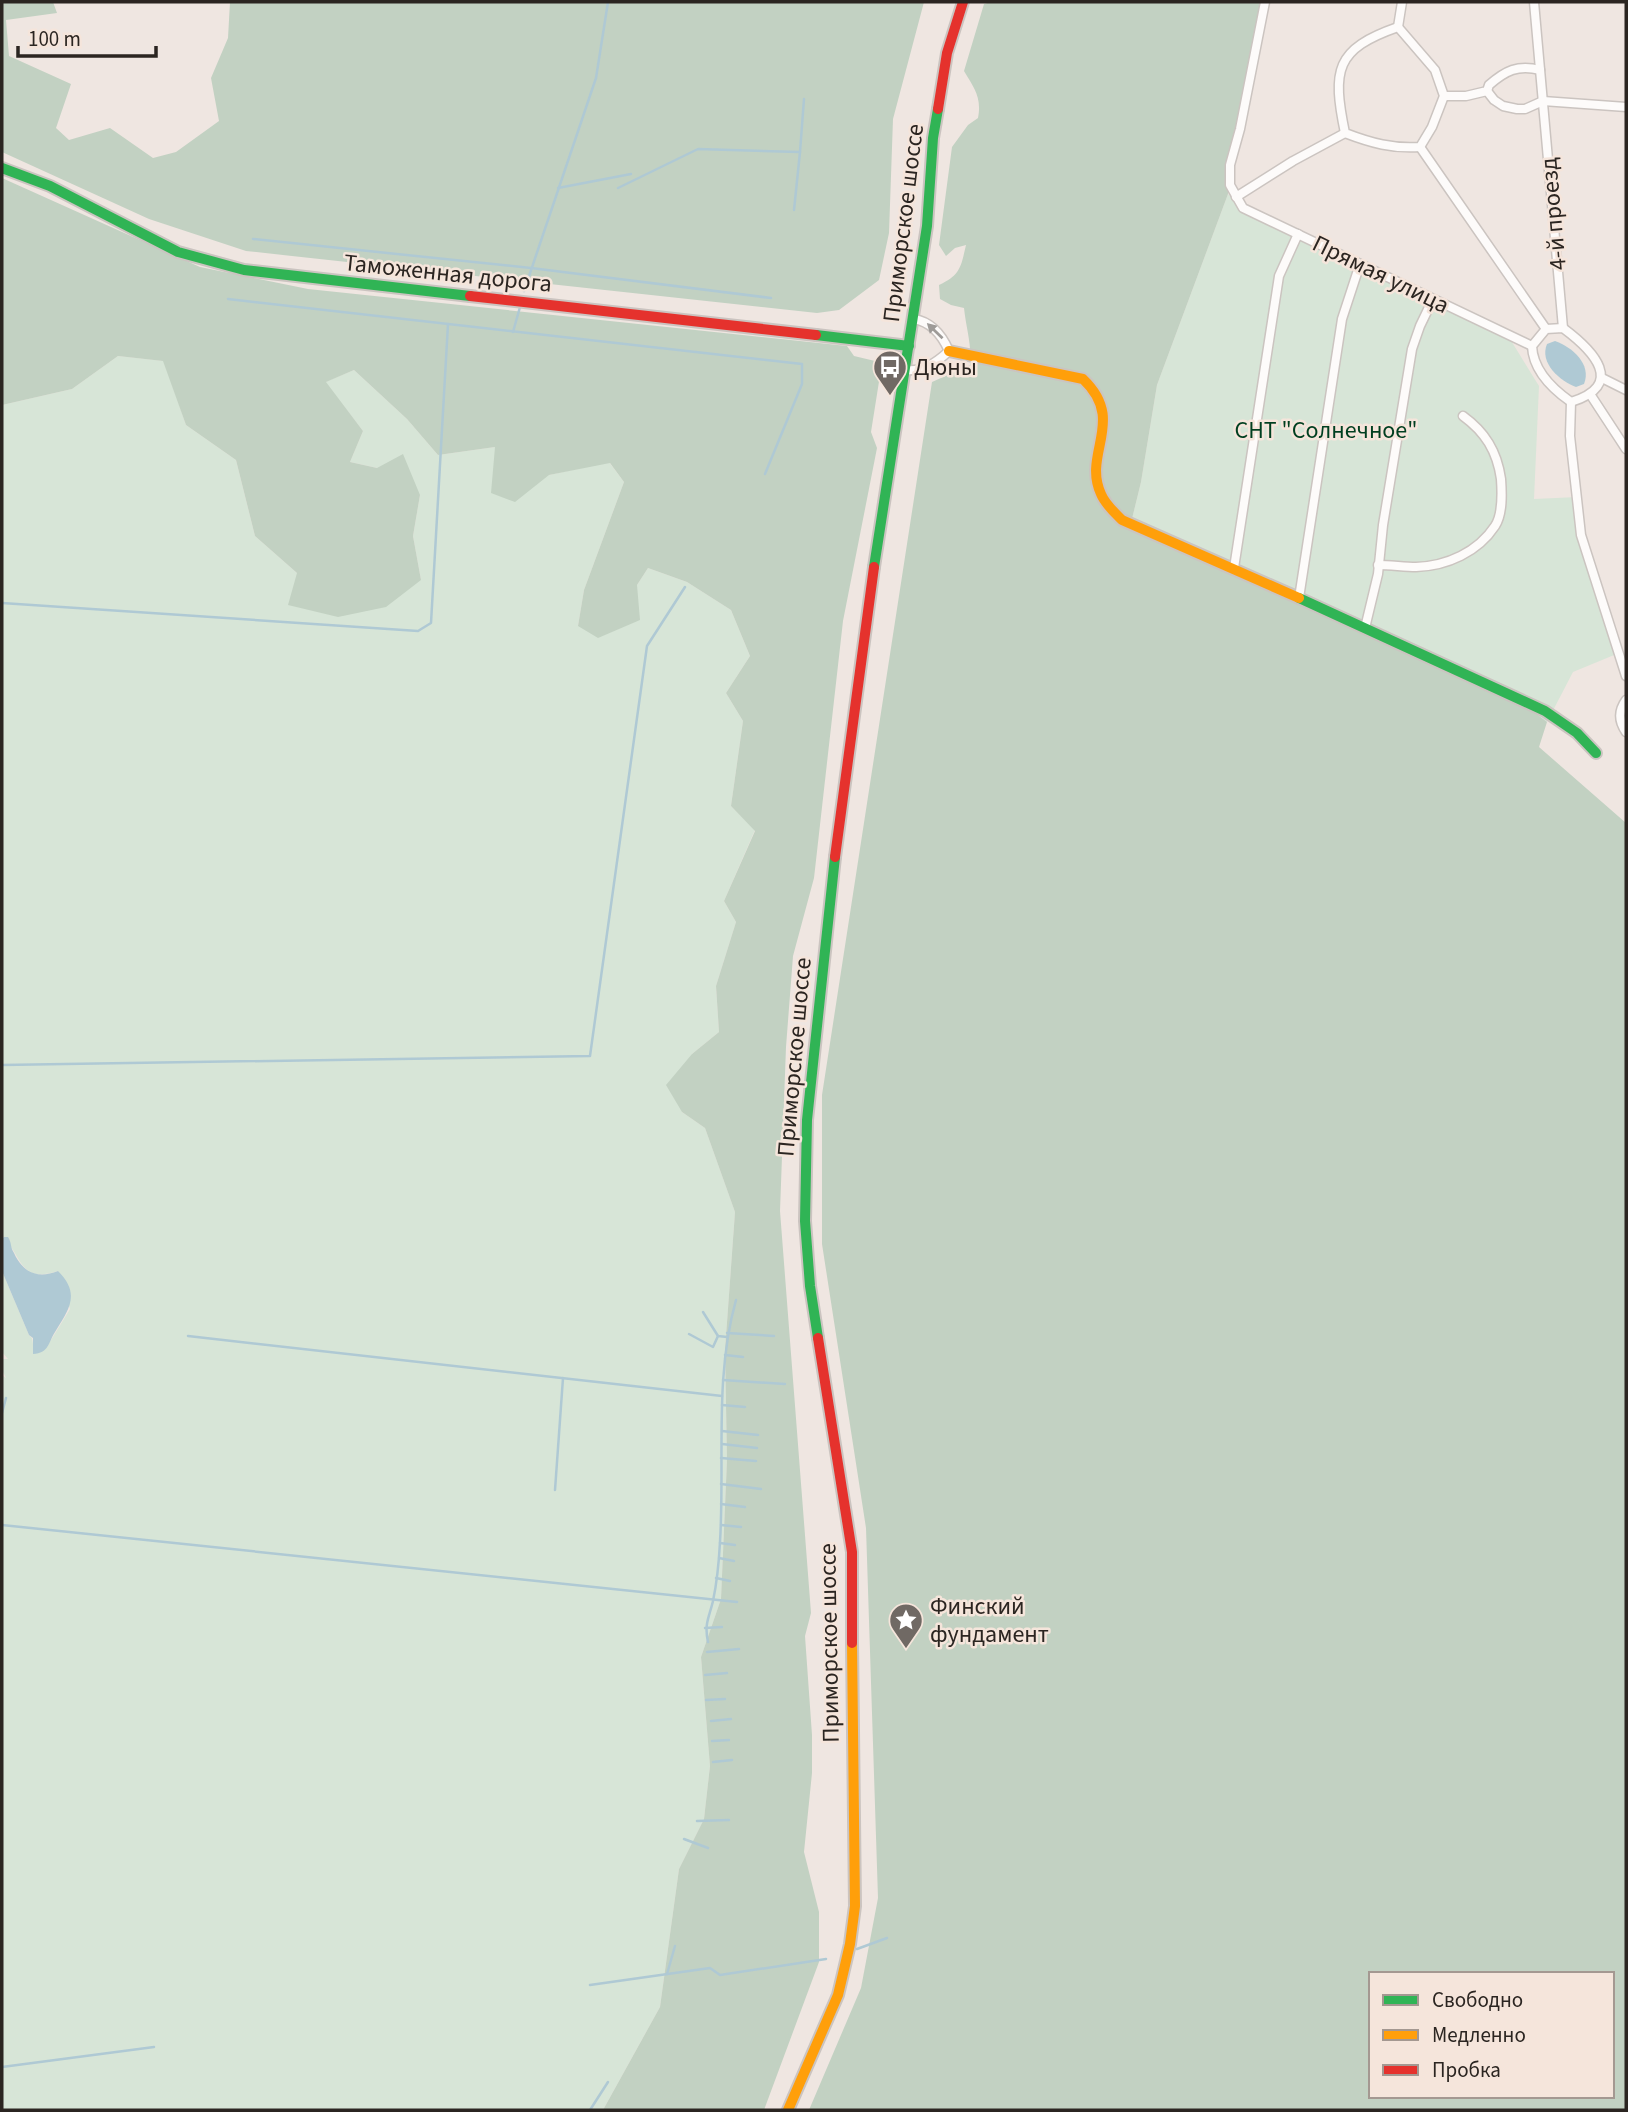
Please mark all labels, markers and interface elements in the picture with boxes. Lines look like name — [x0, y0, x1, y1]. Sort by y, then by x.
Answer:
scale bar — [18, 14, 156, 58]
text: 100 m — [28, 24, 81, 54]
street label: Приморское шоссе — [874, 122, 933, 324]
street label: 4-й проезд — [1531, 156, 1576, 272]
street label: Прямая улица — [1306, 226, 1455, 323]
street label: Таможенная дорога — [342, 245, 554, 302]
one-way arrow — [926, 323, 943, 339]
bus stop icon: Дюны — [871, 348, 909, 397]
place label: Дюны — [914, 350, 977, 385]
park label: СНТ "Солнечное" — [1235, 413, 1418, 448]
street label: Приморское шоссе — [768, 956, 821, 1158]
street label: Приморское шоссе — [810, 1543, 849, 1743]
place label: Финский фундамент — [930, 1589, 1049, 1652]
place icon: Финский фундамент — [887, 1601, 925, 1650]
legend — [1369, 1972, 1614, 2098]
text: Свободно — [1432, 1985, 1523, 2015]
text: Медленно — [1432, 2020, 1526, 2050]
text: Пробка — [1432, 2055, 1501, 2085]

